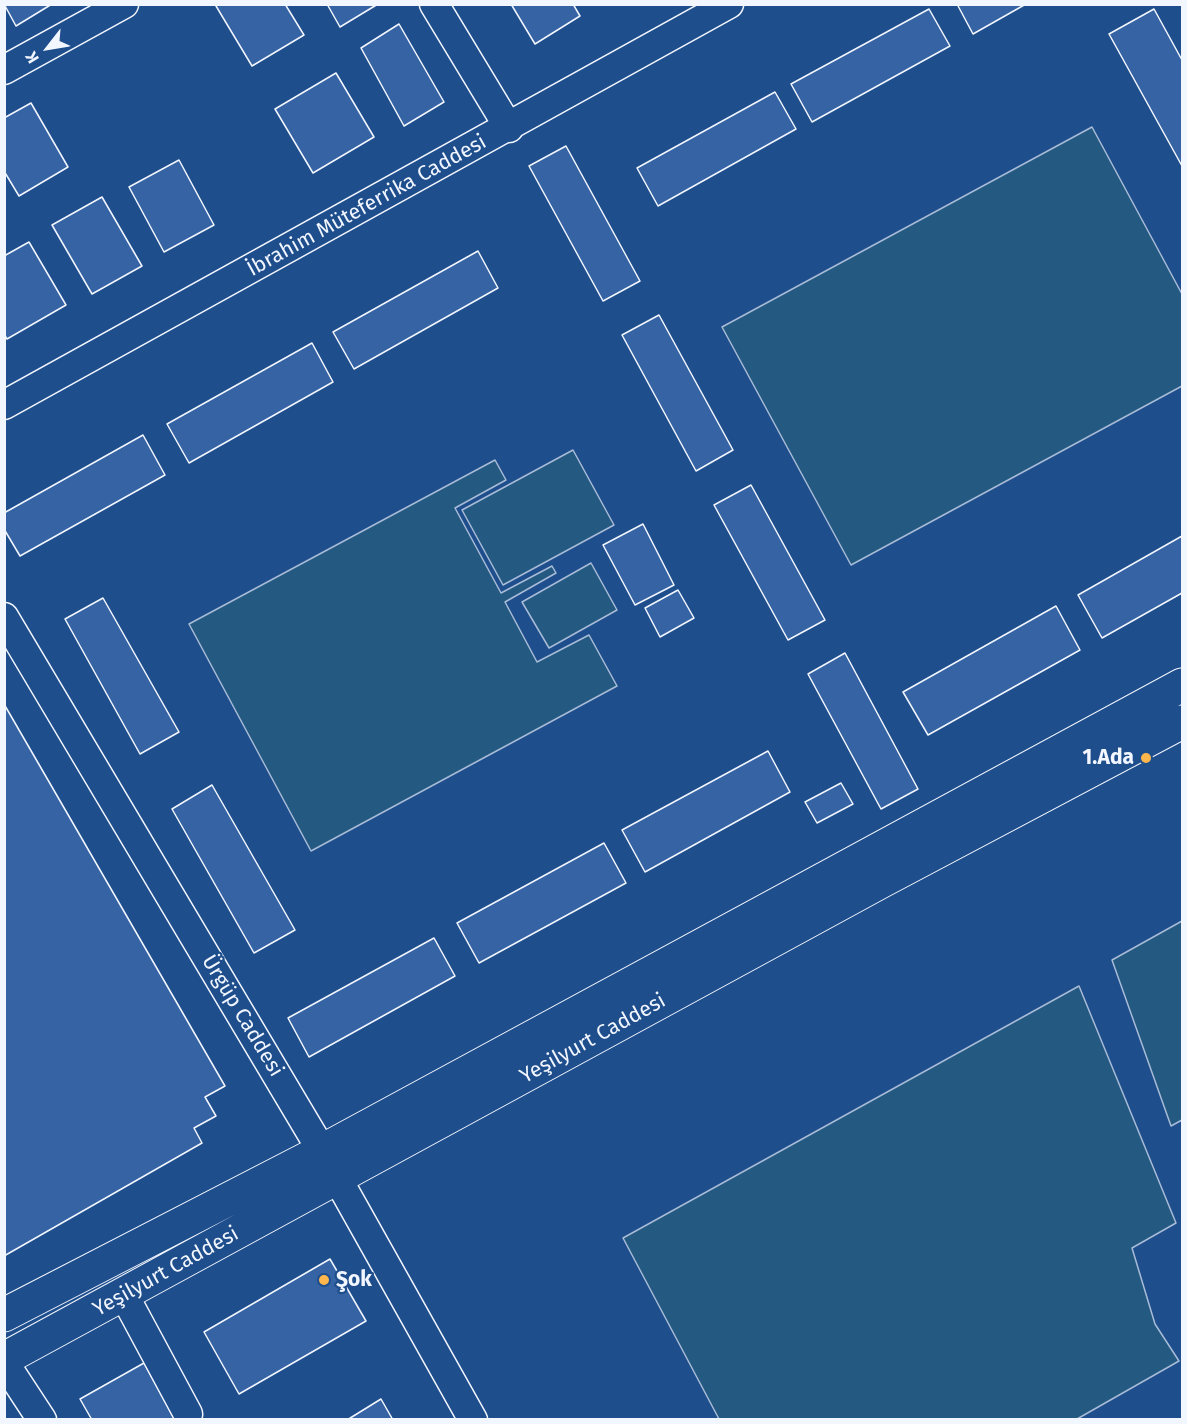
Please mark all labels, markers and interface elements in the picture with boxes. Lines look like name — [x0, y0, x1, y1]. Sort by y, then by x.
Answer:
north arrow — [18, 18, 78, 78]
text: K — [21, 48, 43, 67]
street label: İbrahim Müteferrika Caddesi — [243, 130, 491, 282]
place label: 1.Ada — [1083, 745, 1134, 771]
marker: 1.Ada — [1139, 751, 1153, 765]
street label: Ürgüp Caddesi — [196, 950, 288, 1082]
street label: Yeşilyurt Caddesi — [516, 989, 670, 1089]
street label: Yeşilyurt Caddesi — [89, 1222, 243, 1322]
place label: Şok — [336, 1267, 372, 1293]
marker: Şok — [317, 1273, 331, 1287]

